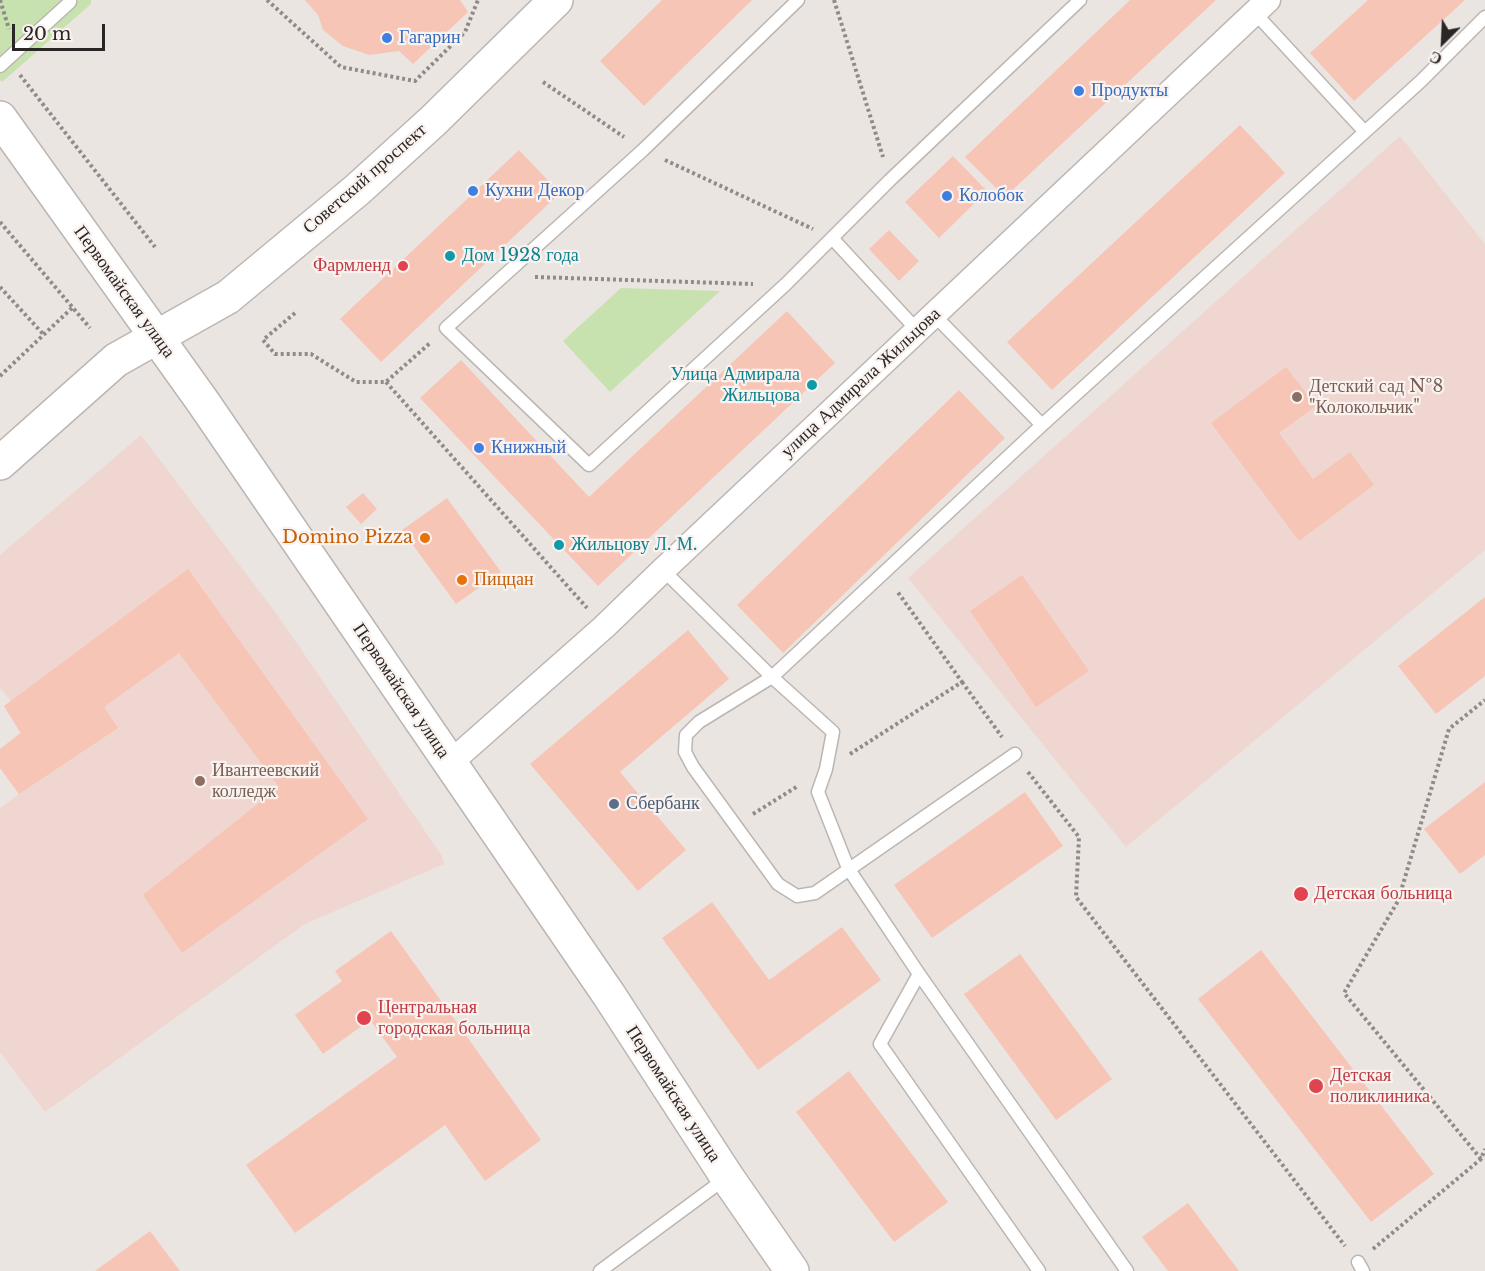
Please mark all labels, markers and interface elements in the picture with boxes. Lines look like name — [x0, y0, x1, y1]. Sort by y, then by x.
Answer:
scale bar — [15, 12, 108, 50]
north arrow — [1413, 12, 1473, 72]
text: 20 m — [23, 23, 71, 45]
place label: Гагарин — [399, 27, 461, 49]
marker: Гагарин — [380, 31, 394, 45]
text: С — [1426, 47, 1445, 70]
place label: Продукты — [1091, 80, 1168, 102]
marker: Продукты — [1072, 84, 1086, 98]
street label: Советский проспект — [299, 119, 431, 239]
place label: Кухни Декор — [485, 180, 584, 202]
marker: Кухни Декор — [466, 184, 480, 198]
place label: Колобок — [959, 185, 1024, 207]
marker: Колобок — [940, 189, 954, 203]
street label: Первомайская улица — [69, 222, 179, 362]
place label: Дом 1928 года — [462, 245, 579, 267]
marker: Дом 1928 года — [443, 249, 457, 263]
place label: Фармленд — [313, 255, 391, 277]
marker: Фармленд — [396, 259, 410, 273]
street label: улица Адмирала Жильцова — [777, 304, 945, 462]
place label: Улица Адмирала Жильцова — [671, 364, 800, 406]
place label: Детский сад №8 "Колокольчик" — [1309, 376, 1443, 418]
marker: Улица Адмирала Жильцова — [805, 378, 819, 392]
marker: Детский сад №8 "Колокольчик" — [1290, 390, 1304, 404]
place label: Книжный — [491, 437, 566, 459]
marker: Книжный — [472, 441, 486, 455]
place label: Domino Pizza — [282, 527, 413, 549]
marker: Domino Pizza — [418, 531, 432, 545]
place label: Жильцову Л. М. — [571, 534, 698, 556]
marker: Жильцову Л. М. — [552, 538, 566, 552]
place label: Пиццан — [474, 569, 534, 591]
marker: Пиццан — [455, 573, 469, 587]
street label: Первомайская улица — [348, 619, 454, 763]
place label: Ивантеевский колледж — [212, 760, 319, 802]
marker: Ивантеевский колледж — [193, 774, 207, 788]
place label: Сбербанк — [626, 793, 700, 815]
marker: Сбербанк — [607, 797, 621, 811]
place label: Детская больница — [1314, 883, 1452, 905]
marker: Детская больница — [1292, 885, 1310, 903]
place label: Центральная городская больница — [378, 997, 530, 1040]
marker: Центральная городская больница — [355, 1009, 373, 1027]
street label: Первомайская улица — [621, 1022, 725, 1166]
place label: Детская поликлиника — [1330, 1065, 1430, 1108]
marker: Детская поликлиника — [1307, 1077, 1325, 1095]

